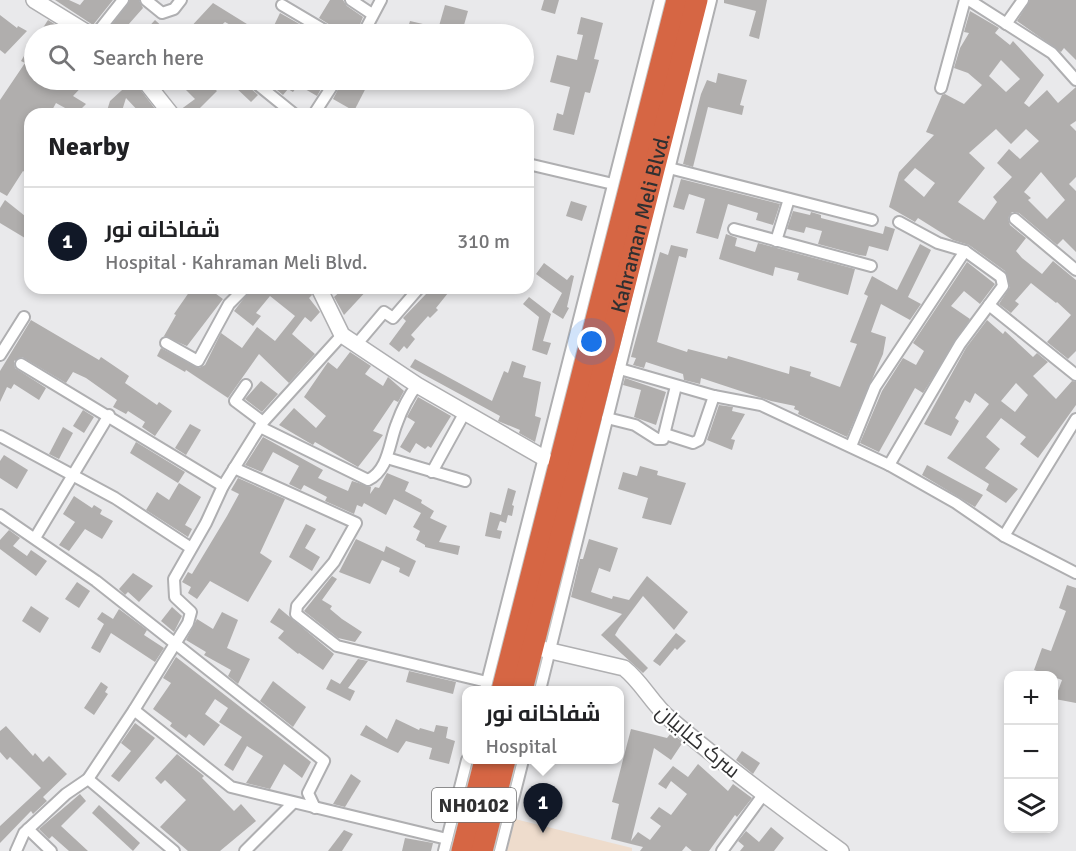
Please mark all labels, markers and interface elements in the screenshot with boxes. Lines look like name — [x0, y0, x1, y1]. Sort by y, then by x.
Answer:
search box — [24, 24, 534, 90]
icon: search — [45, 41, 78, 74]
text: Search here — [93, 44, 204, 71]
street label: Kahraman Meli Blvd. — [605, 130, 676, 316]
text: Nearby — [48, 131, 129, 163]
text: شفاخانه نور — [105, 216, 220, 243]
text: 1 — [62, 229, 73, 254]
text: 310 m — [457, 229, 510, 254]
text: Hospital · Kahraman Meli Blvd. — [105, 250, 368, 275]
your location — [577, 327, 606, 356]
map controls — [1004, 671, 1058, 833]
button: + — [1004, 671, 1058, 725]
popup — [462, 686, 624, 764]
street label: سرک کبابیان — [651, 698, 745, 784]
text: شفاخانه نور — [485, 700, 601, 727]
button: − — [1004, 725, 1058, 779]
text: Hospital — [485, 734, 557, 759]
button: layers — [1004, 779, 1058, 833]
pin: 1 — [524, 784, 562, 833]
road number: NH0102 — [432, 788, 516, 822]

